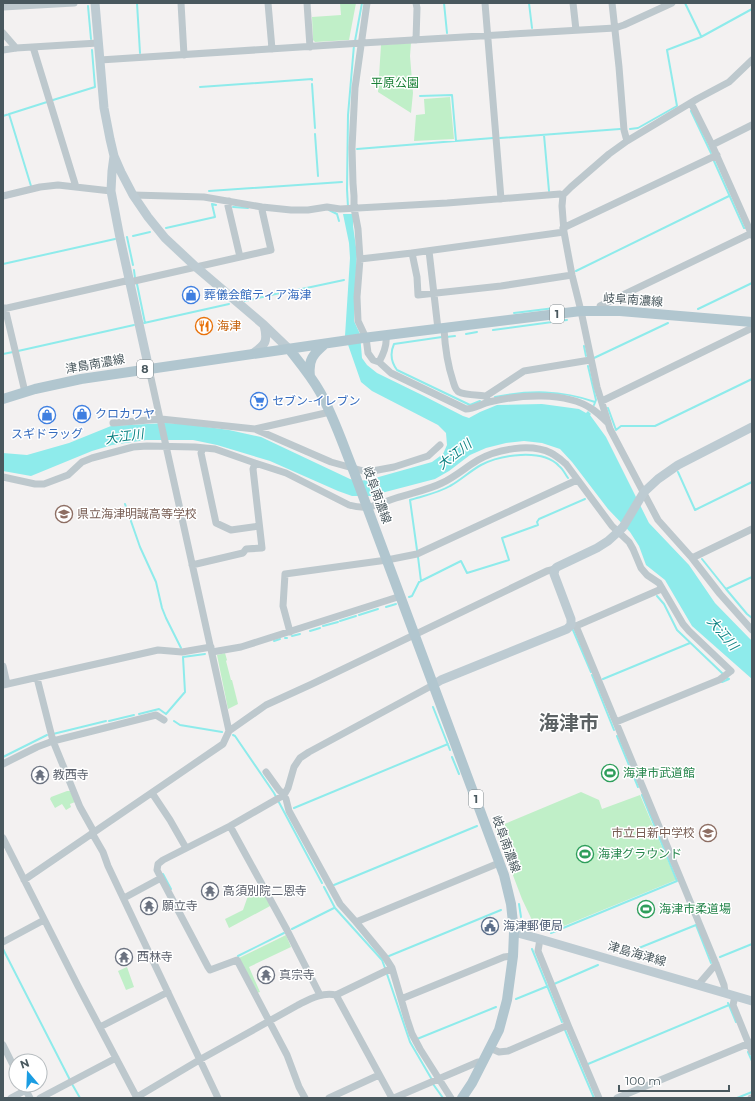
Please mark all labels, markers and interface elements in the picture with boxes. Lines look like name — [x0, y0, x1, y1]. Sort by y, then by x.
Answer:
park label: 平原公園 — [371, 75, 419, 90]
shop icon: 葬儀会館ティア海津 — [181, 285, 201, 305]
place label: 葬儀会館ティア海津 — [204, 287, 311, 302]
street label: 岐阜南濃線 — [603, 290, 663, 309]
road number: 1 — [550, 305, 564, 323]
restaurant icon: 海津 — [194, 316, 214, 336]
place label: 海津 — [217, 318, 241, 333]
street label: 津島南濃線 — [64, 351, 126, 376]
road number: 8 — [137, 360, 153, 378]
supermarket icon: セブン-イレブン — [249, 391, 269, 411]
place label: セブン-イレブン — [272, 393, 361, 408]
shop icon: クロカワヤ — [72, 404, 92, 424]
shop icon: スギドラッグ — [37, 405, 57, 425]
place label: クロカワヤ — [95, 406, 155, 421]
water label: 大江川 — [104, 425, 146, 447]
place label: スギドラッグ — [11, 426, 83, 441]
water label: 大江川 — [434, 434, 476, 472]
street label: 岐阜南濃線 — [360, 464, 395, 526]
school or university icon: 県立海津明誠高等学校 — [54, 504, 74, 524]
place label: 県立海津明誠高等学校 — [77, 506, 197, 521]
water label: 大江川 — [704, 613, 743, 654]
district label: 海津市 — [539, 711, 599, 735]
sports icon: 海津市武道館 — [600, 763, 620, 783]
temple icon: 教西寺 — [30, 765, 50, 785]
place label: 海津市武道館 — [623, 765, 695, 780]
place label: 教西寺 — [53, 767, 89, 782]
road number: 1 — [469, 790, 483, 808]
street label: 岐阜南濃線 — [489, 813, 524, 875]
school or university icon: 市立日新中学校 — [698, 823, 718, 843]
place label: 市立日新中学校 — [611, 825, 695, 840]
sports icon: 海津グラウンド — [575, 844, 595, 864]
place label: 海津グラウンド — [598, 846, 682, 861]
temple icon: 高須別院二恩寺 — [200, 881, 220, 901]
place label: 高須別院二恩寺 — [223, 883, 307, 898]
temple icon: 願立寺 — [139, 896, 159, 916]
place label: 願立寺 — [162, 898, 198, 913]
sports icon: 海津市柔道場 — [636, 899, 656, 919]
place label: 海津市柔道場 — [659, 901, 731, 916]
public building icon: 海津郵便局 — [480, 916, 500, 936]
place label: 海津郵便局 — [503, 918, 563, 933]
street label: 津島海津線 — [606, 938, 668, 969]
temple icon: 西林寺 — [114, 947, 134, 967]
place label: 西林寺 — [137, 949, 173, 964]
temple icon: 真宗寺 — [256, 965, 276, 985]
place label: 真宗寺 — [279, 967, 315, 982]
north arrow — [8, 1053, 48, 1093]
text: N — [18, 1055, 31, 1072]
scale bar — [619, 1067, 729, 1093]
text: 100 m — [625, 1073, 661, 1088]

